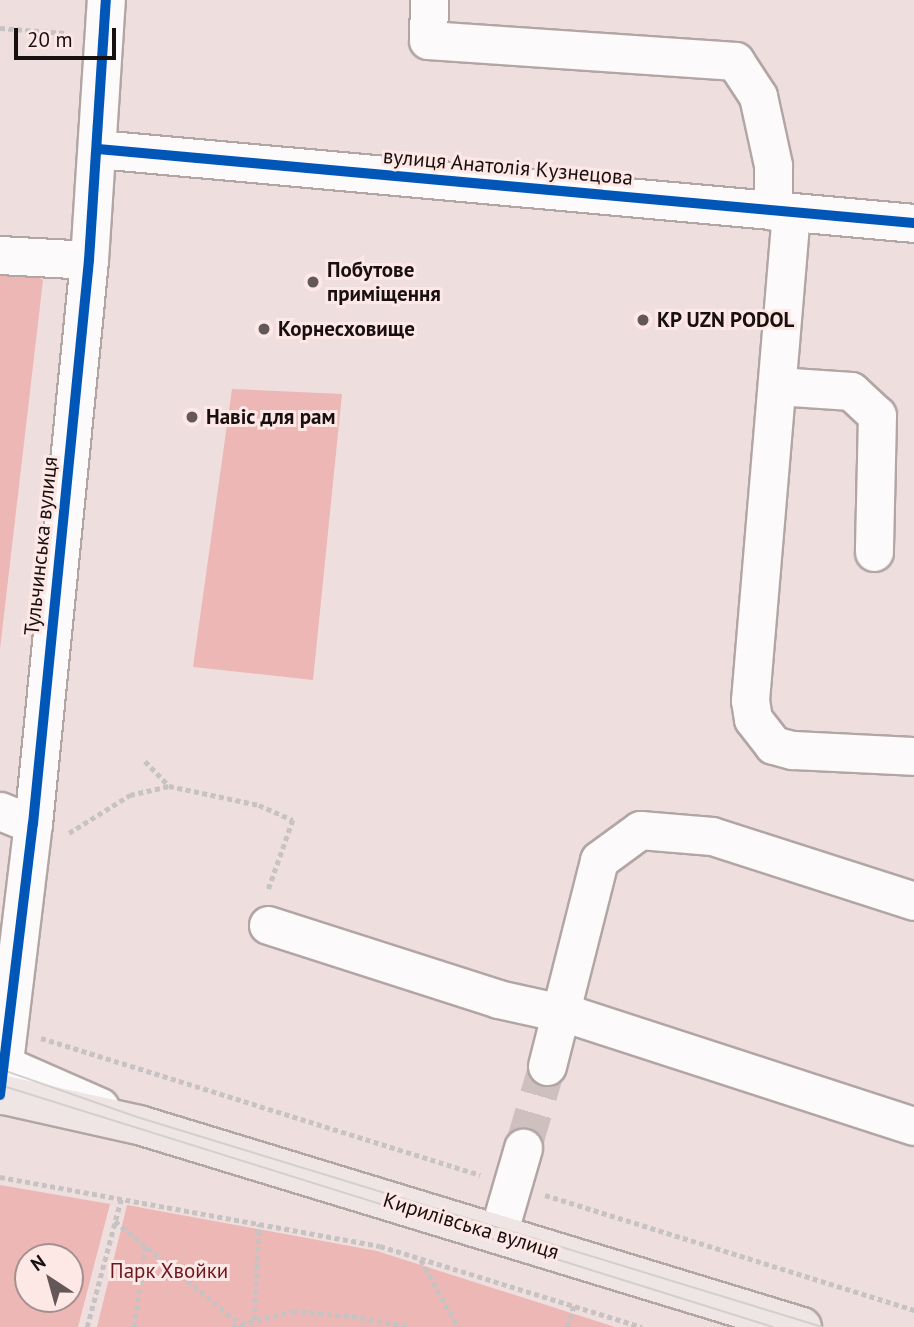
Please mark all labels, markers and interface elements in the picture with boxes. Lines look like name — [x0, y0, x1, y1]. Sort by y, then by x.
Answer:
scale bar — [18, 14, 119, 58]
text: 20 m — [27, 26, 73, 53]
street label: вулиця Анатолія Кузнецова — [382, 143, 634, 191]
place label: Побутове приміщення — [327, 257, 441, 307]
marker: Побутове приміщення — [305, 274, 321, 290]
place label: KP UZN PODOL — [657, 307, 795, 333]
marker: KP UZN PODOL — [635, 312, 651, 328]
place label: Корнесховище — [278, 316, 415, 342]
marker: Корнесховище — [256, 321, 272, 337]
place label: Навіс для рам — [206, 404, 336, 430]
marker: Навіс для рам — [184, 409, 200, 425]
street label: Тульчинська вулиця — [19, 455, 63, 637]
street label: Кирилівська вулиця — [380, 1187, 562, 1265]
north arrow — [14, 1243, 84, 1313]
text: N — [26, 1249, 50, 1276]
park label: Парк Хвойки — [110, 1258, 228, 1284]

